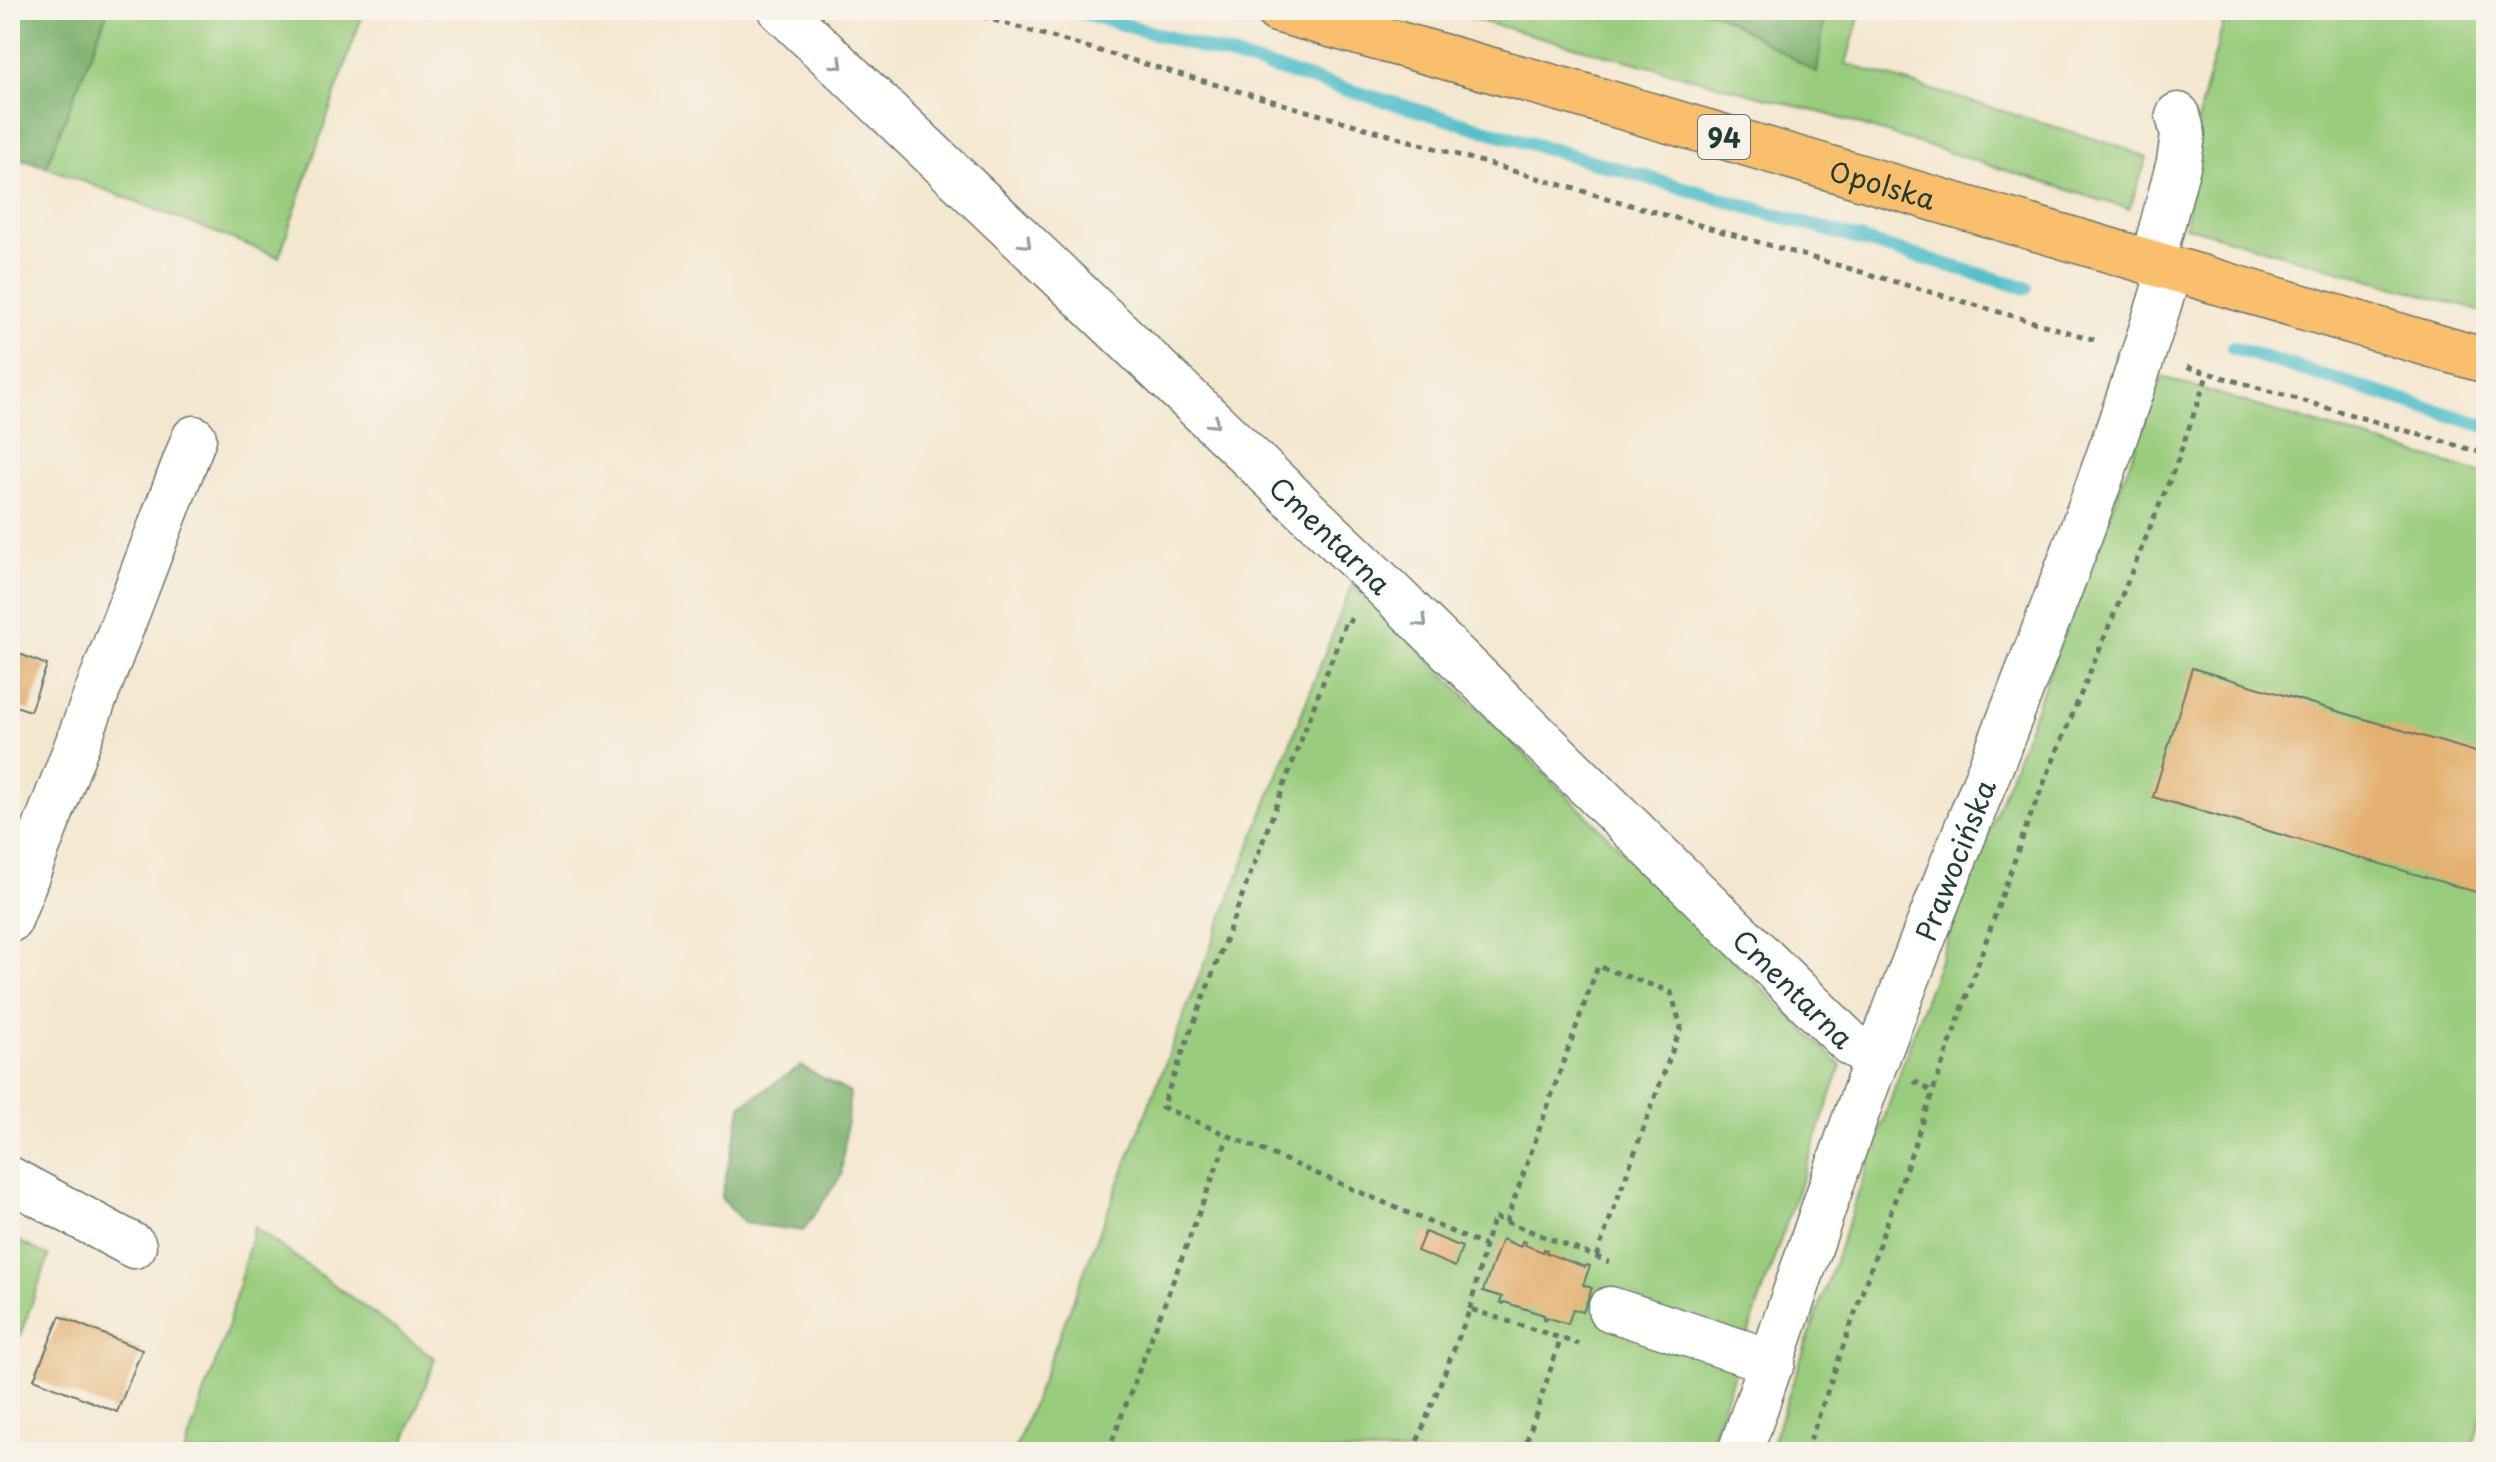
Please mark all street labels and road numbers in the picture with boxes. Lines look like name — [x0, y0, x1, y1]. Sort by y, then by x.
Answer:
road number: 94 — [1698, 115, 1750, 159]
street label: Opolska — [1824, 148, 1941, 220]
street label: Cmentarna — [1260, 465, 1402, 604]
street label: Prawocińska — [1903, 772, 2006, 947]
street label: Cmentarna — [1724, 918, 1865, 1058]

